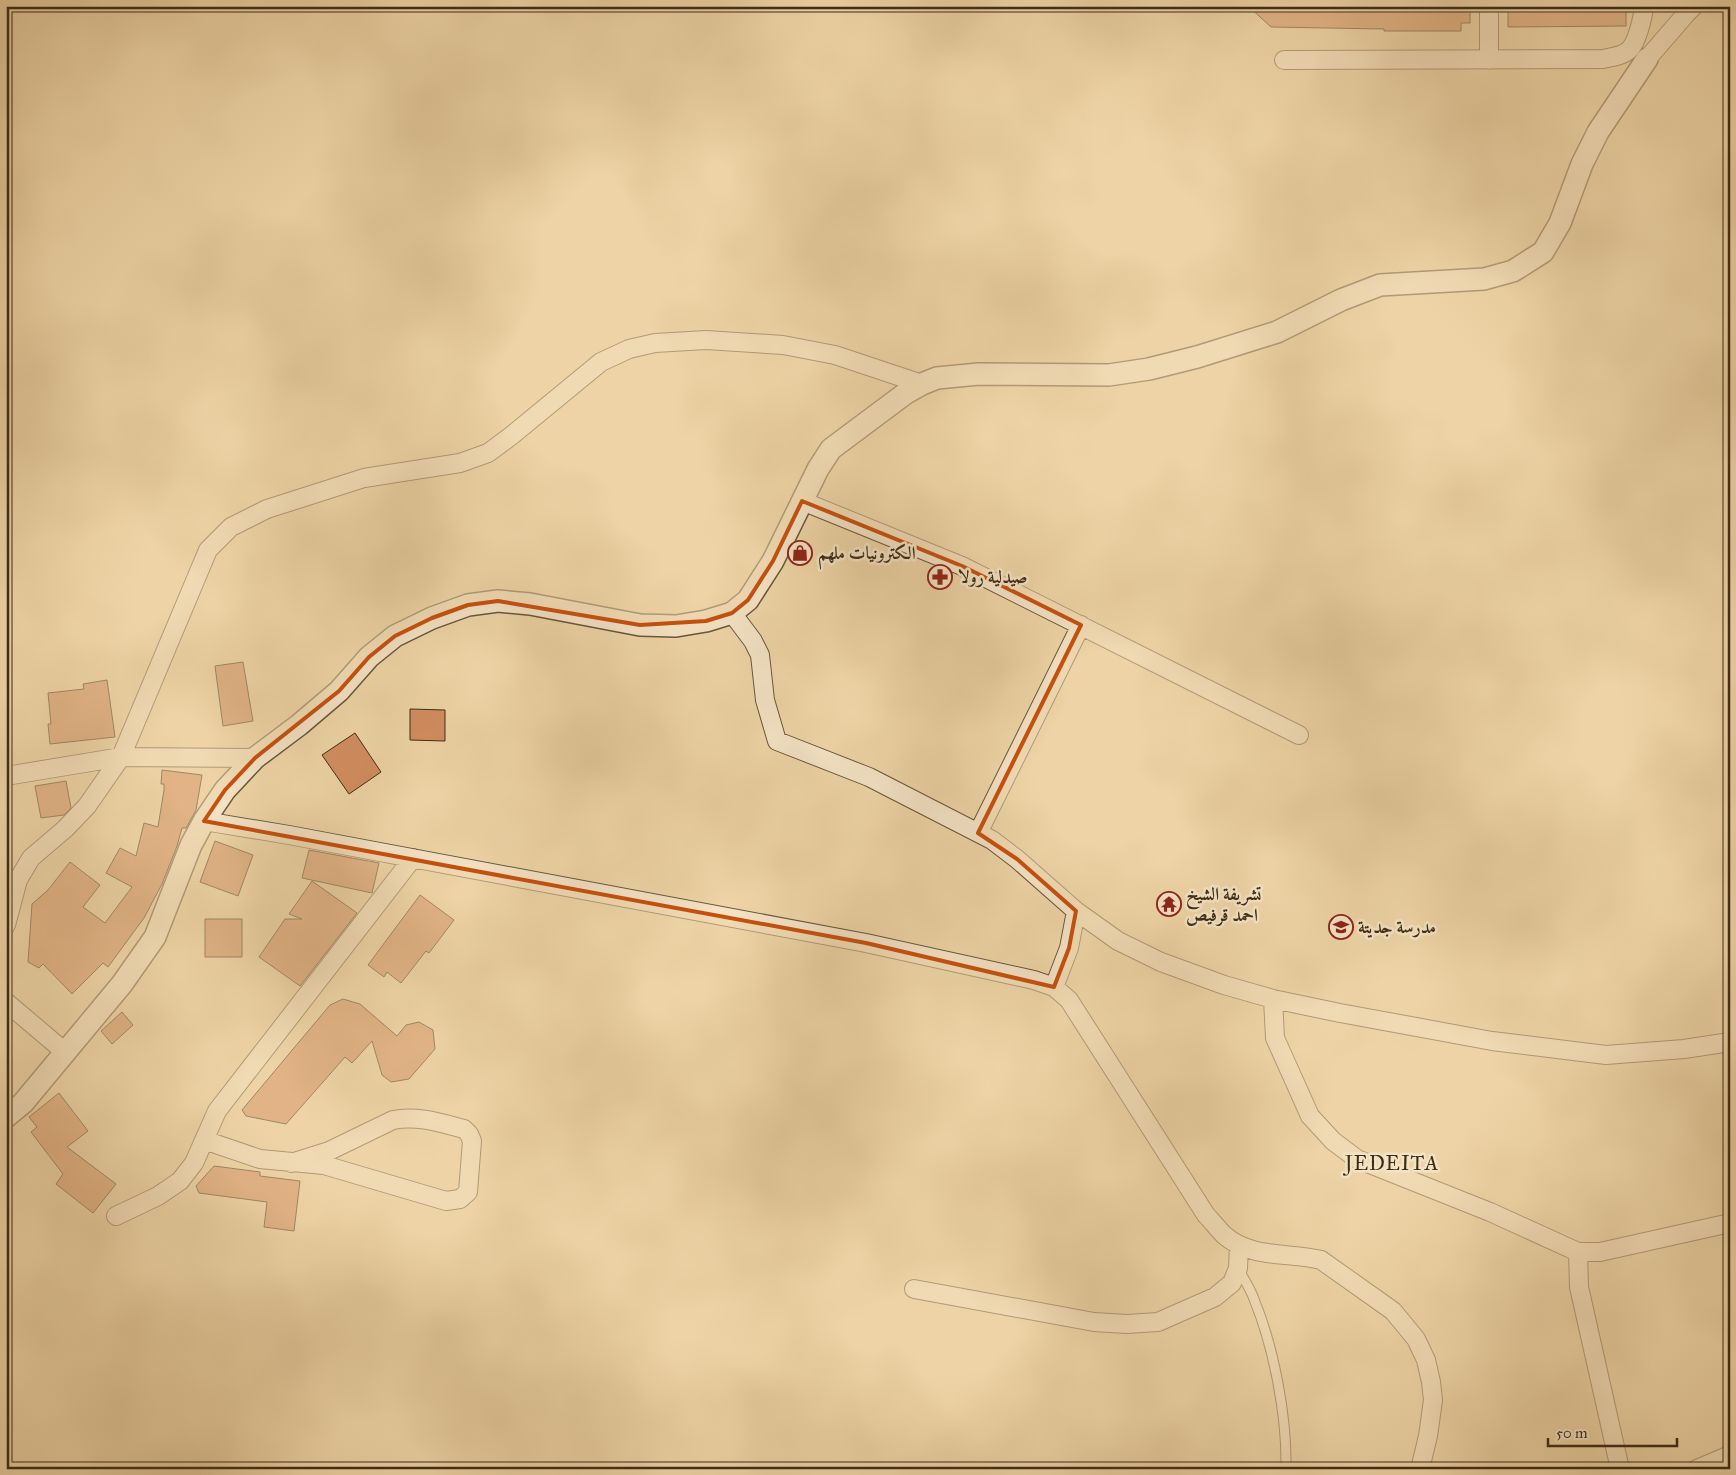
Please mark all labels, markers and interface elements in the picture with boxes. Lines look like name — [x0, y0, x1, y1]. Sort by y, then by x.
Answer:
shop icon: الكترونيات ملهم — [787, 540, 813, 566]
place label: الكترونيات ملهم — [818, 542, 916, 570]
pharmacy icon: صيدلية رولا — [927, 564, 953, 590]
place label: صيدلية رولا — [958, 566, 1028, 588]
place label: تشريفة الشيخ احمد قرفيص — [1186, 883, 1261, 927]
temple icon: تشريفة الشيخ احمد قرفيص — [1156, 891, 1182, 917]
school or university icon: مدرسة جديتة — [1328, 914, 1354, 940]
place label: مدرسة جديتة — [1358, 916, 1436, 938]
district label: JEDEITA — [1343, 1151, 1439, 1176]
scale bar — [1548, 1415, 1677, 1447]
text: 50 m — [1556, 1424, 1588, 1442]

